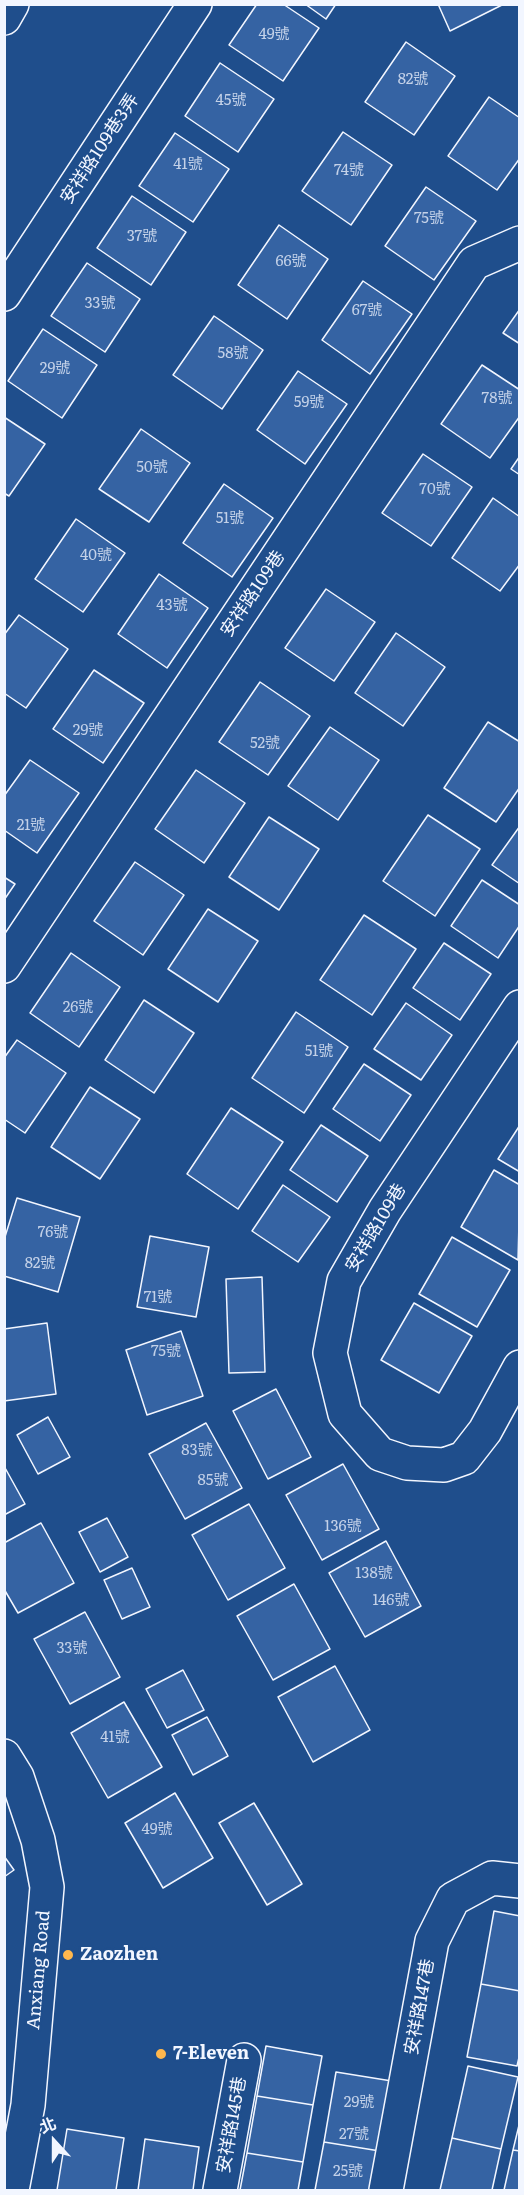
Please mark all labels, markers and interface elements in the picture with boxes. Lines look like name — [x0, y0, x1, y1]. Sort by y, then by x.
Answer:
house number: 49號 — [258, 26, 290, 44]
house number: 82號 — [398, 71, 428, 89]
street label: 安祥路109巷3弄 — [56, 90, 144, 208]
house number: 45號 — [216, 92, 246, 110]
house number: 41號 — [173, 156, 203, 174]
house number: 74號 — [334, 162, 364, 180]
house number: 75號 — [414, 210, 444, 228]
house number: 37號 — [127, 228, 157, 246]
house number: 66號 — [275, 253, 307, 271]
house number: 33號 — [85, 295, 115, 313]
house number: 67號 — [352, 302, 382, 320]
house number: 58號 — [218, 345, 248, 363]
house number: 29號 — [40, 360, 70, 378]
house number: 78號 — [482, 390, 512, 408]
house number: 59號 — [294, 394, 324, 412]
house number: 50號 — [136, 459, 168, 477]
house number: 70號 — [419, 481, 451, 499]
house number: 51號 — [216, 510, 244, 528]
house number: 40號 — [80, 547, 112, 565]
street label: 安祥路109巷 — [216, 547, 290, 641]
house number: 43號 — [156, 597, 188, 615]
house number: 29號 — [73, 722, 103, 740]
house number: 52號 — [250, 735, 280, 753]
house number: 21號 — [17, 817, 45, 835]
house number: 26號 — [63, 999, 93, 1017]
house number: 51號 — [305, 1043, 333, 1061]
street label: 安祥路109巷 — [341, 1180, 411, 1276]
house number: 76號 — [38, 1224, 68, 1242]
house number: 82號 — [25, 1255, 55, 1273]
house number: 71號 — [144, 1289, 172, 1307]
house number: 75號 — [151, 1343, 181, 1361]
house number: 83號 — [181, 1442, 213, 1460]
house number: 85號 — [198, 1472, 228, 1490]
house number: 136號 — [324, 1518, 362, 1536]
house number: 138號 — [355, 1565, 393, 1583]
house number: 146號 — [373, 1592, 409, 1610]
house number: 33號 — [57, 1640, 87, 1658]
house number: 41號 — [100, 1729, 130, 1747]
house number: 49號 — [141, 1821, 173, 1839]
street label: Anxiang Road — [23, 1909, 55, 2031]
place label: Zaozhen — [80, 1944, 158, 1966]
marker: Zaozhen — [61, 1948, 75, 1962]
street label: 安祥路147巷 — [401, 1957, 439, 2057]
place label: 7-Eleven — [173, 2043, 249, 2065]
marker: 7-Eleven — [154, 2047, 168, 2061]
street label: 安祥路145巷 — [213, 2075, 251, 2175]
house number: 29號 — [344, 2094, 374, 2112]
text: 北 — [36, 2110, 59, 2138]
north arrow — [24, 2111, 84, 2171]
house number: 27號 — [339, 2126, 369, 2144]
house number: 25號 — [333, 2163, 363, 2181]

